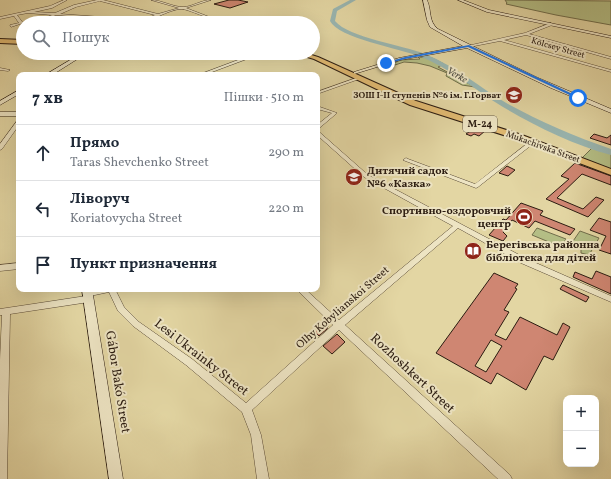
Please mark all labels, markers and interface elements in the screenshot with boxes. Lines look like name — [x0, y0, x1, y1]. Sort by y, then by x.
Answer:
search box — [16, 16, 320, 60]
icon: search — [30, 27, 52, 49]
text: Пошук — [62, 28, 110, 49]
street label: Kölcsey Street — [530, 34, 586, 62]
route end — [377, 54, 395, 72]
water label: Verke — [444, 64, 470, 87]
school or university icon: ЗОШ І-ІІ ступенів №6 ім. Г.Горват — [504, 85, 524, 105]
text: 7 хв — [32, 87, 63, 110]
text: Пішки · 510 m — [224, 89, 304, 107]
place label: ЗОШ І-ІІ ступенів №6 ім. Г.Горват — [353, 89, 501, 102]
route start — [569, 89, 587, 107]
road number: М-24 — [463, 116, 497, 132]
street label: Mukachivska Street — [504, 128, 582, 166]
text: Прямо — [70, 133, 119, 154]
icon: ahead — [32, 142, 54, 164]
text: 290 m — [268, 144, 304, 162]
text: Taras Shevchenko Street — [70, 154, 209, 172]
place label: Дитячий садок №6 «Казка» — [367, 164, 449, 192]
school or university icon: Дитячий садок №6 «Казка» — [344, 167, 364, 187]
text: Ліворуч — [70, 189, 130, 210]
icon: left — [32, 198, 54, 220]
text: 220 m — [268, 200, 304, 218]
place label: Спортивно-оздоровчий центр — [382, 204, 511, 232]
sports icon: Спортивно-оздоровчий центр — [514, 207, 534, 227]
text: Koriatovycha Street — [70, 210, 182, 228]
place label: Берегівська районна бібліотека для дітей — [486, 238, 600, 266]
library icon: Берегівська районна бібліотека для дітей — [463, 241, 483, 261]
icon: arrive — [32, 254, 54, 276]
text: Пункт призначення — [70, 254, 217, 275]
street label: Olhy Kobylianskoi Street — [293, 263, 393, 353]
street label: Lesi Ukrainky Street — [150, 315, 252, 401]
street label: Gábor Bakó Street — [100, 330, 134, 435]
street label: Rozhoshkert Street — [366, 330, 459, 418]
map controls — [563, 395, 599, 467]
button: + — [563, 395, 599, 431]
button: − — [563, 431, 599, 467]

